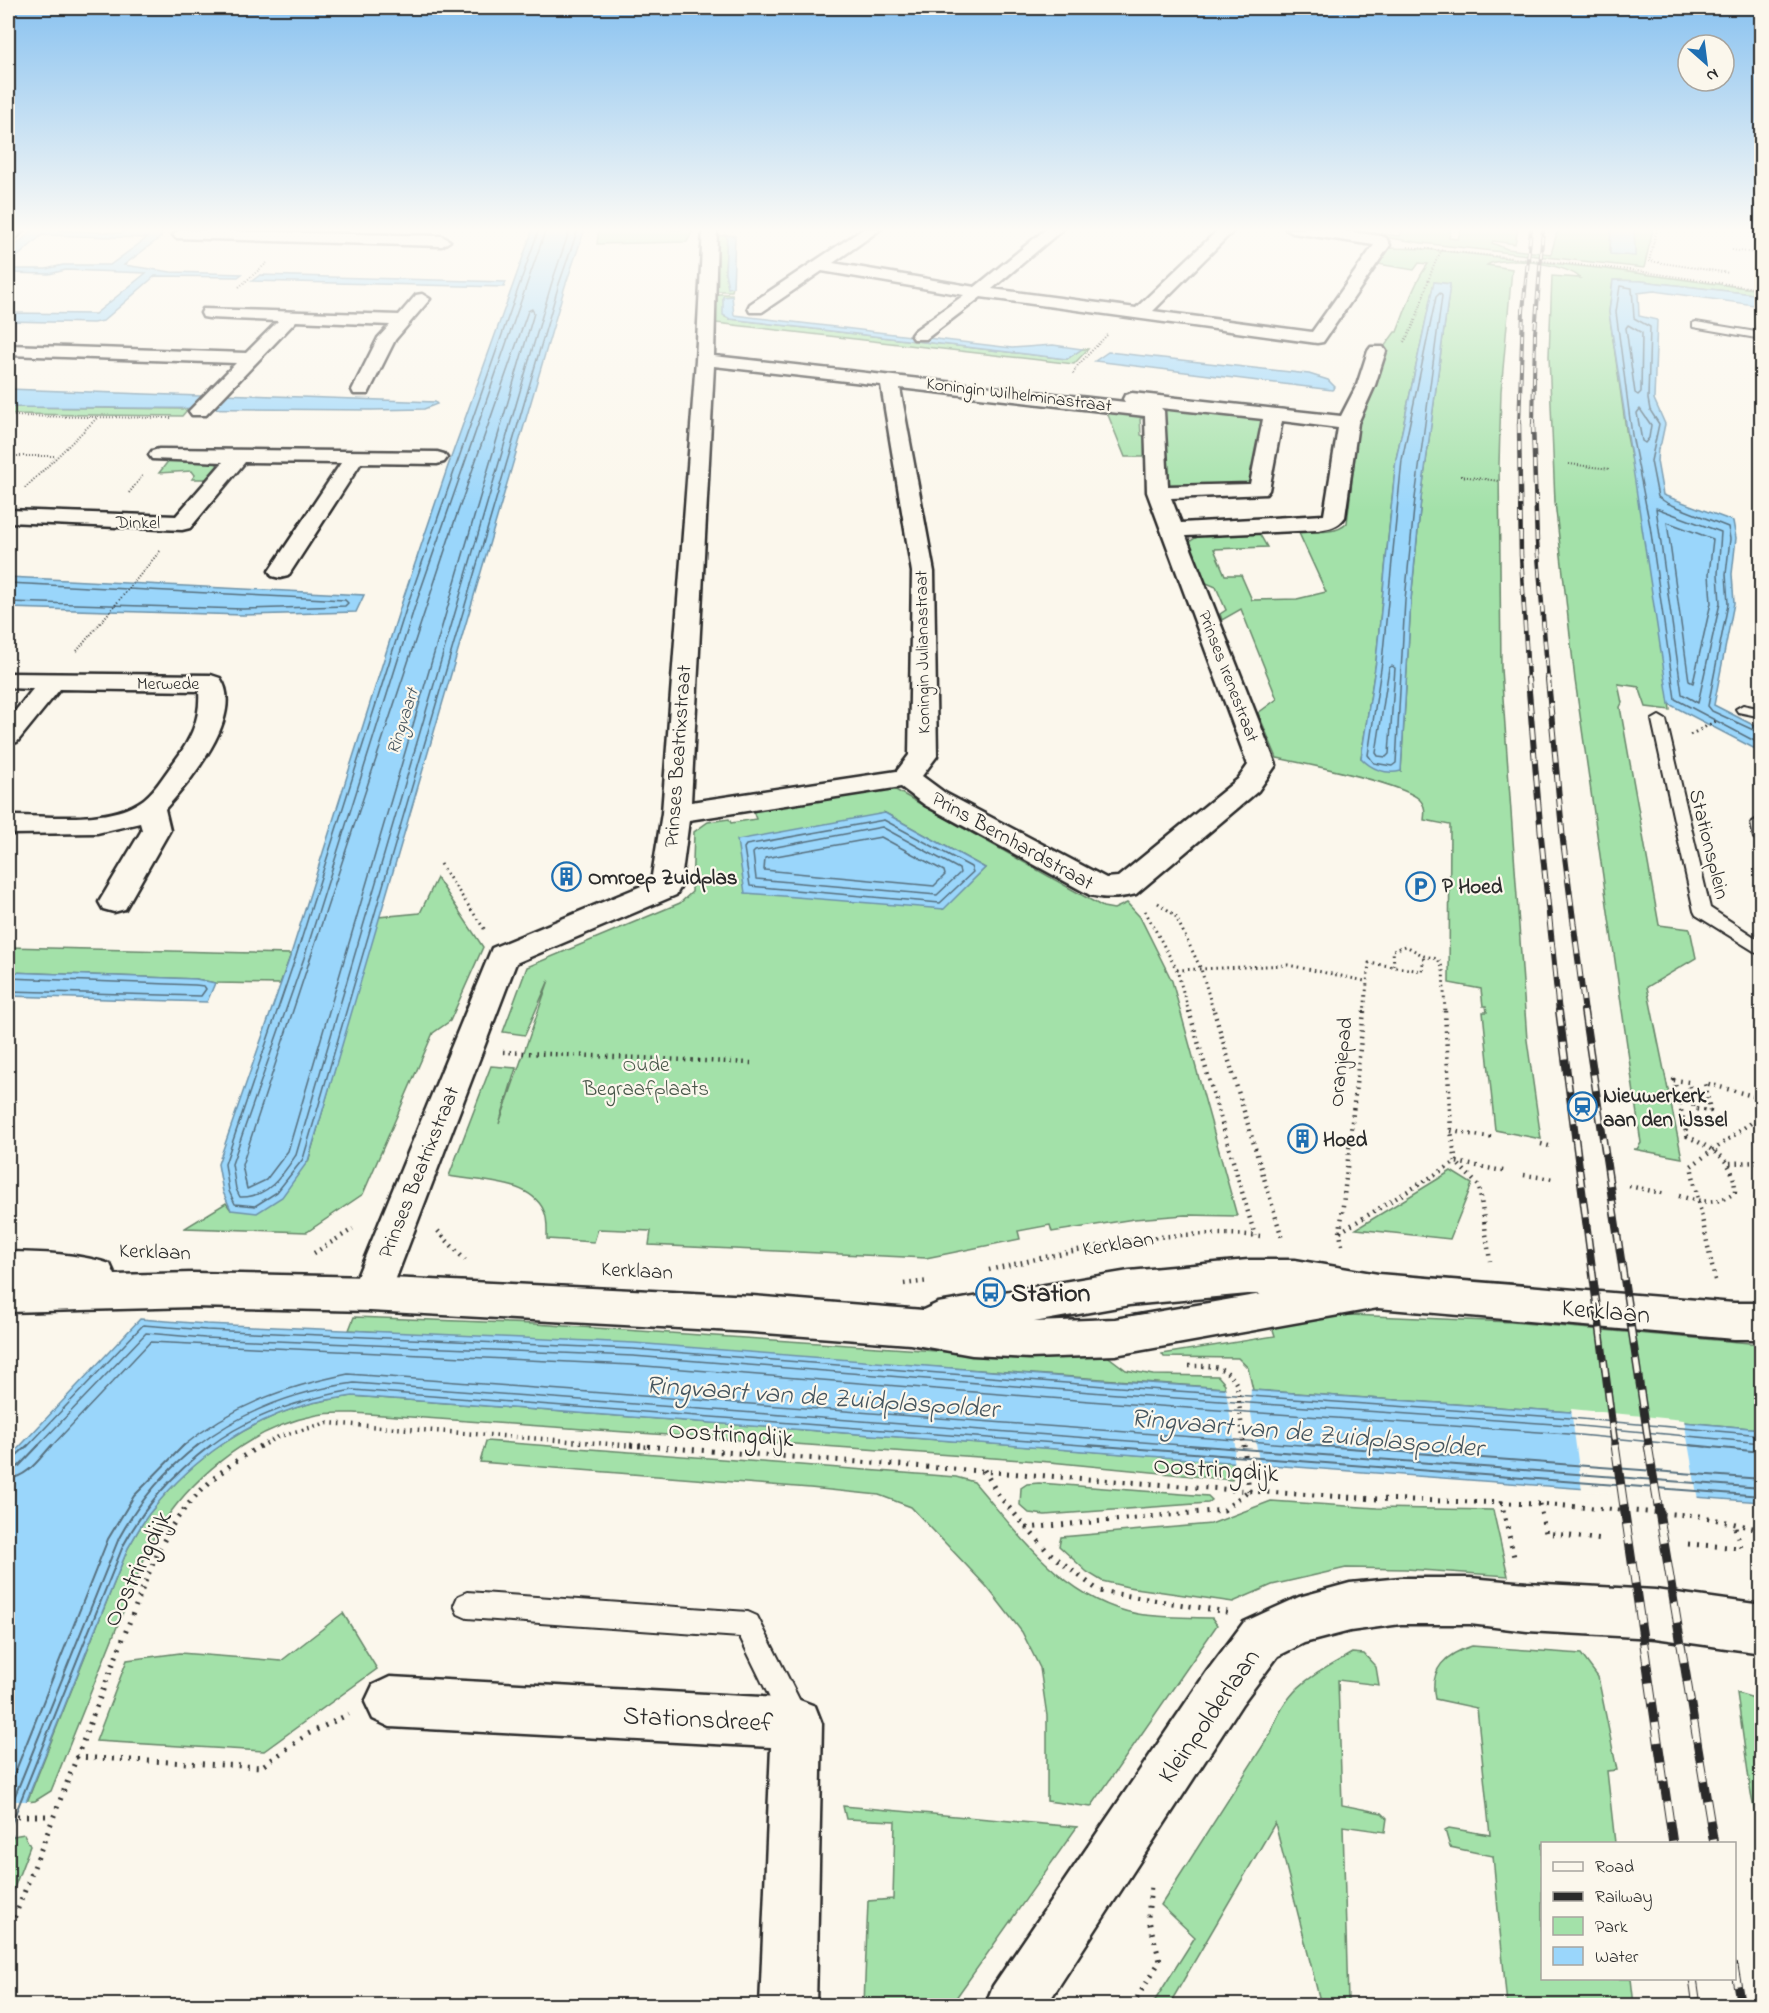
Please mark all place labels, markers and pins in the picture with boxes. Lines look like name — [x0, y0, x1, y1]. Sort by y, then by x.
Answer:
building icon: Omroep Zuidplas — [551, 861, 583, 893]
place label: Omroep Zuidplas — [588, 864, 738, 894]
parking icon: P Hoed — [1405, 870, 1437, 902]
place label: P Hoed — [1442, 873, 1503, 903]
place label: Nieuwerkerk aan den IJssel — [1603, 1082, 1728, 1136]
station icon: Nieuwerkerk aan den IJssel — [1566, 1091, 1598, 1123]
building icon: Hoed — [1286, 1123, 1318, 1155]
place label: Hoed — [1323, 1126, 1368, 1156]
bus stop icon: Station — [974, 1276, 1006, 1308]
place label: Station — [1011, 1276, 1090, 1314]

